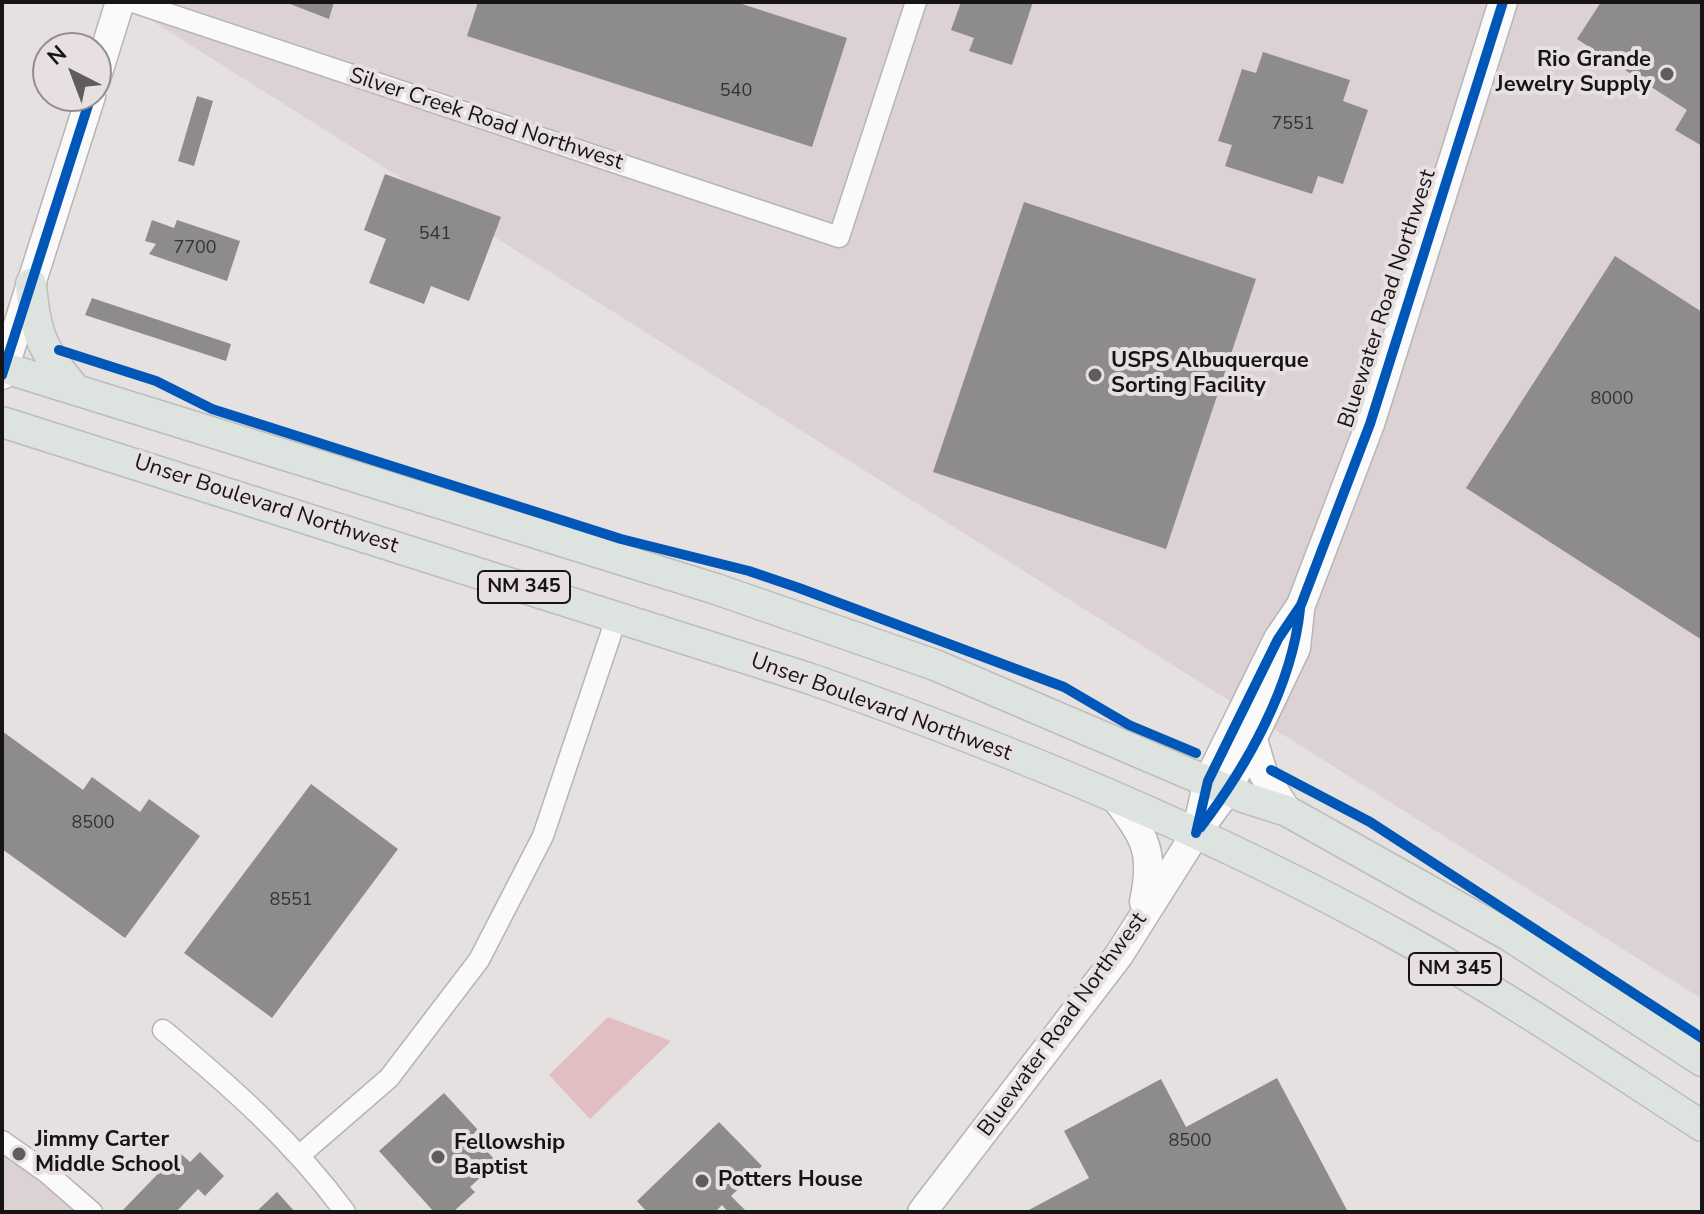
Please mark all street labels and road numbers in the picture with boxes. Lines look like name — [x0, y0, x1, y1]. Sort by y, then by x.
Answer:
street label: Silver Creek Road Northwest — [346, 63, 626, 177]
street label: Bluewater Road Northwest — [1334, 166, 1442, 432]
street label: Unser Boulevard Northwest — [131, 450, 401, 560]
road number: NM 345 — [478, 571, 570, 603]
street label: Unser Boulevard Northwest — [747, 648, 1015, 768]
street label: Bluewater Road Northwest — [973, 908, 1153, 1142]
road number: NM 345 — [1409, 953, 1501, 985]

